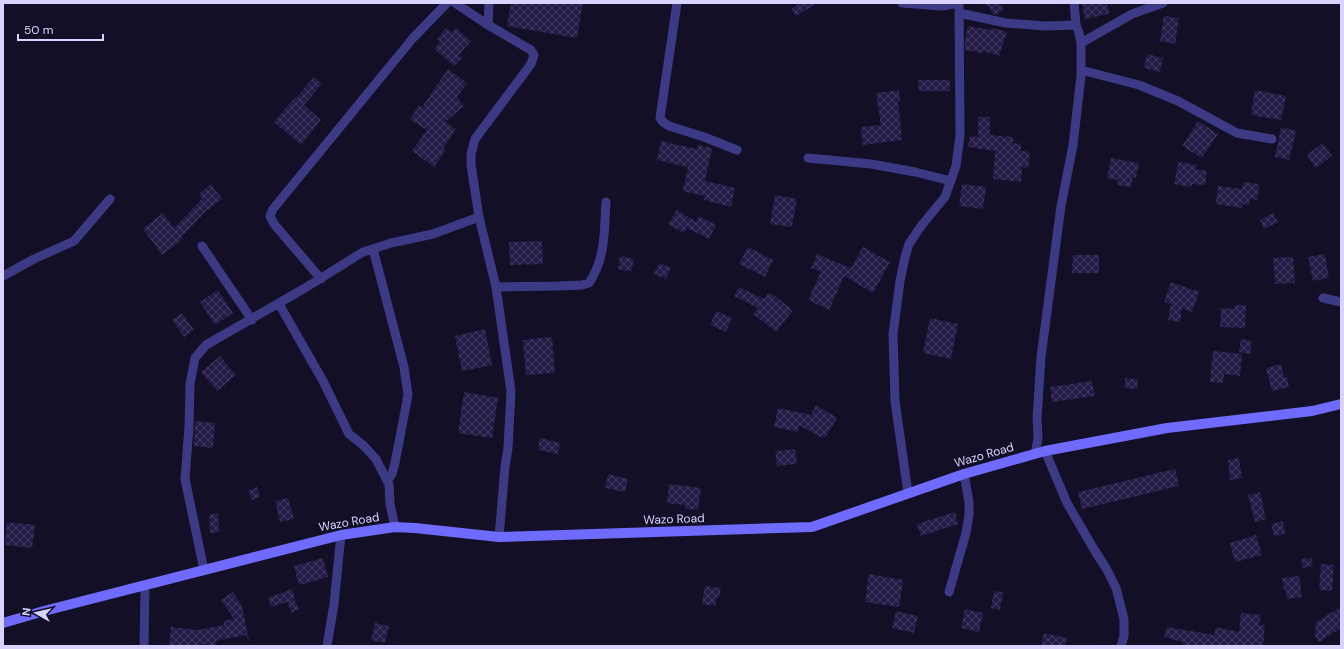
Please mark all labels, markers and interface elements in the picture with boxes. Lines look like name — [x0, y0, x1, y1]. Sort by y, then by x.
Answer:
scale bar — [18, 16, 103, 42]
text: 50 m — [24, 22, 53, 38]
street label: Wazo Road — [952, 439, 1016, 471]
street label: Wazo Road — [317, 509, 381, 535]
street label: Wazo Road — [643, 510, 705, 528]
north arrow — [16, 593, 56, 633]
text: N — [19, 607, 34, 617]

